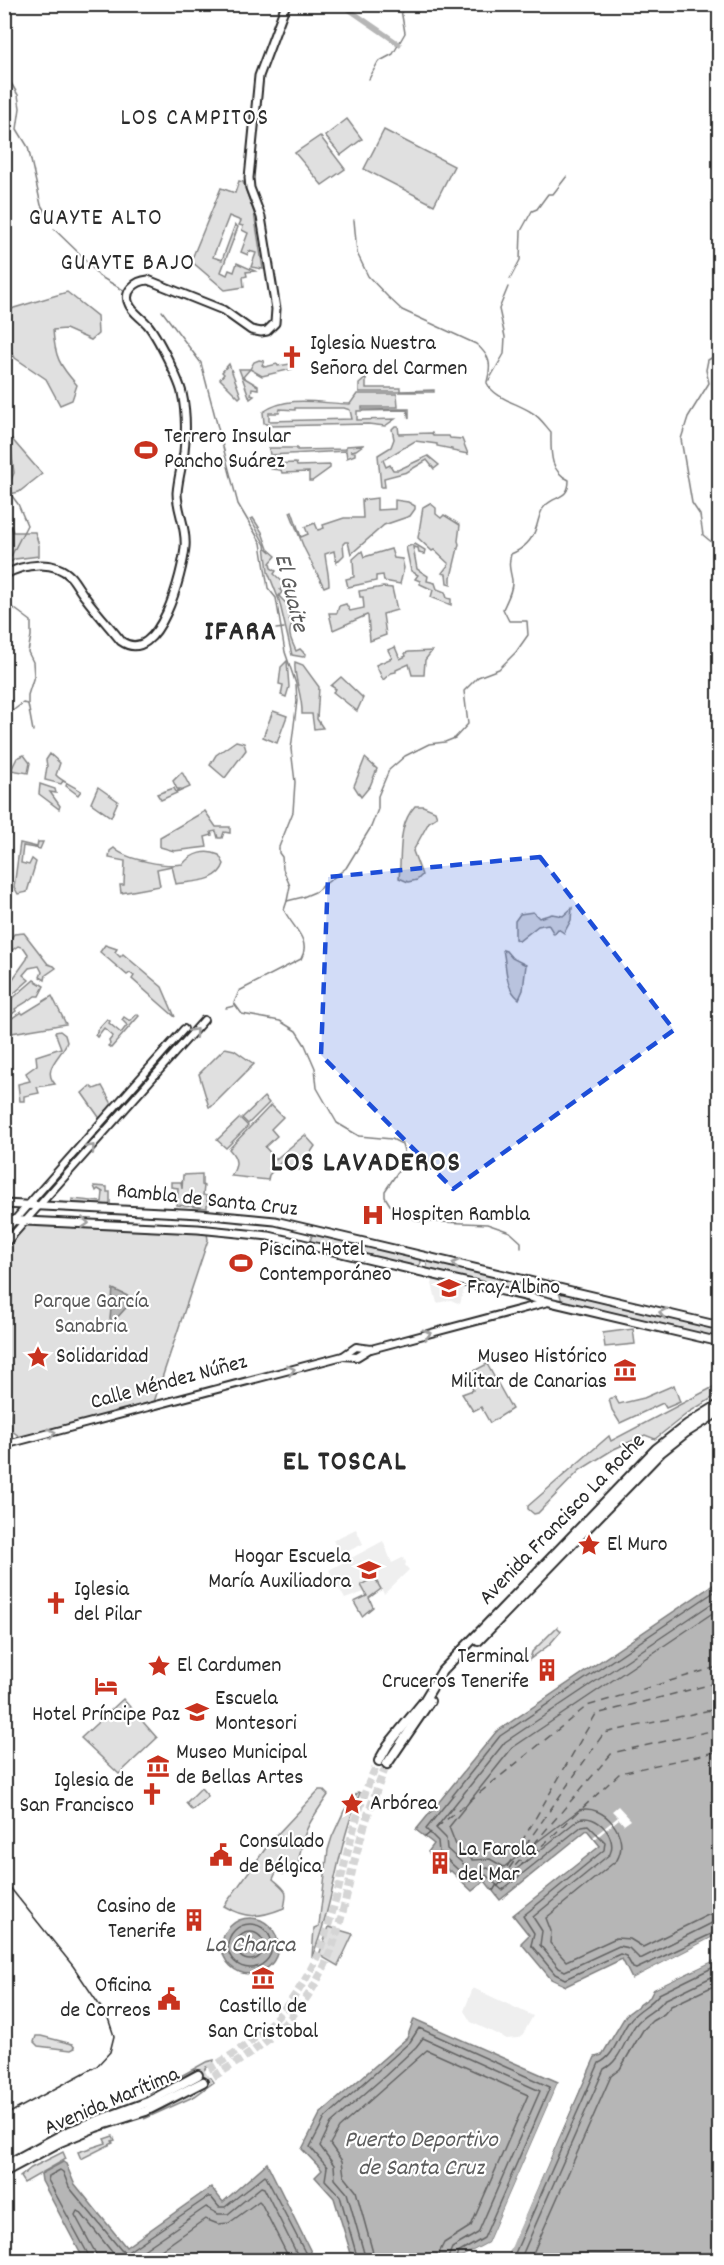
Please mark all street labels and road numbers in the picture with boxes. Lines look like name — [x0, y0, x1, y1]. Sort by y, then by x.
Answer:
street label: Rambla de Santa Cruz — [115, 1176, 300, 1226]
street label: Calle Méndez Núñez — [87, 1347, 251, 1419]
street label: Avenida Francisco La Roche — [473, 1427, 653, 1613]
street label: Avenida Marítima — [40, 2059, 185, 2144]

